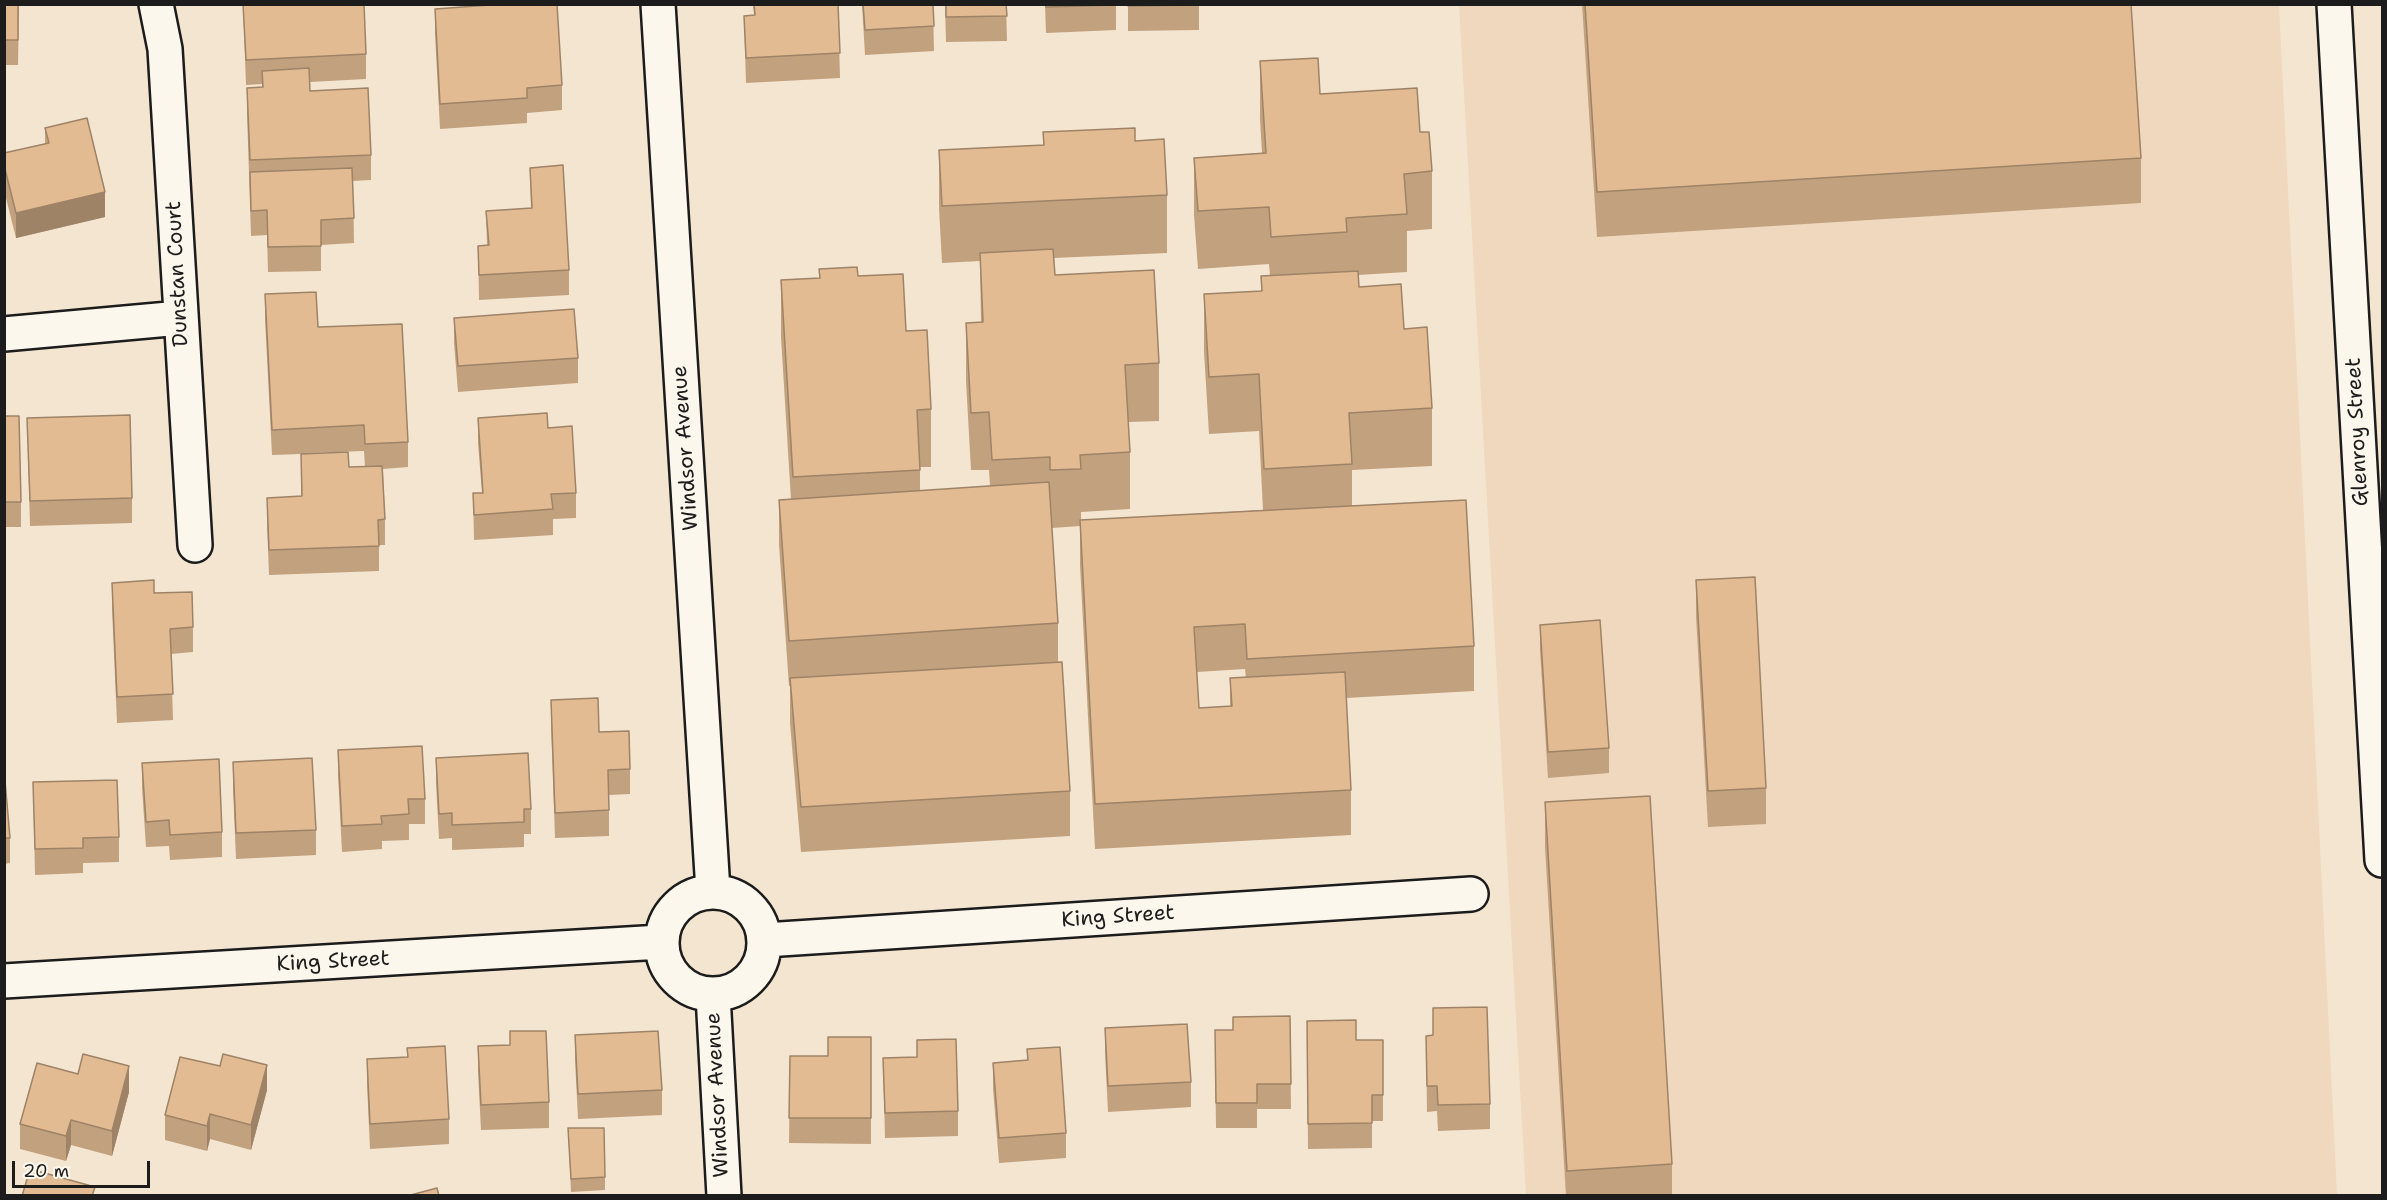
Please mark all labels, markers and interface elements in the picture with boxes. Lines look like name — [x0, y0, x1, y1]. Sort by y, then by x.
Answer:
street label: Dunstan Court — [162, 200, 194, 348]
street label: Glenroy Street — [2342, 357, 2374, 507]
street label: Windsor Avenue — [668, 365, 704, 531]
street label: King Street — [1061, 900, 1175, 934]
street label: King Street — [276, 946, 390, 978]
street label: Windsor Avenue — [701, 1012, 735, 1178]
scale bar — [15, 1149, 153, 1187]
text: 20 m — [23, 1159, 69, 1183]

